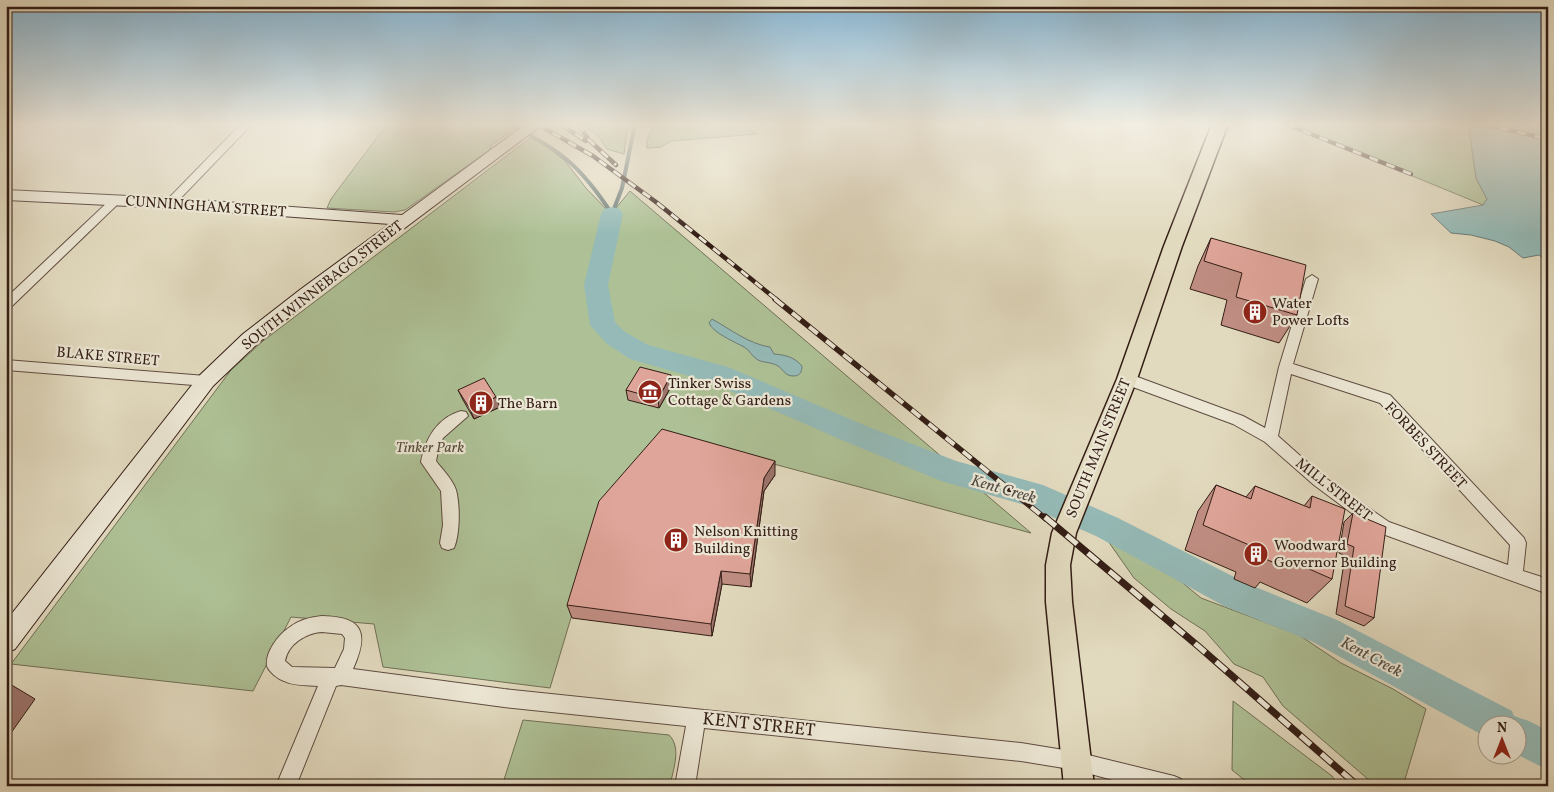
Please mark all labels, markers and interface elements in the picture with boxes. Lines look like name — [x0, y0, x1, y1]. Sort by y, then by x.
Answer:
street label: CUNNINGHAM STREET — [125, 191, 287, 224]
street label: SOUTH WINNEBAGO STREET — [238, 216, 408, 356]
place label: Water Power Lofts — [1272, 294, 1349, 332]
building icon: Water Power Lofts — [1242, 299, 1268, 325]
street label: BLAKE STREET — [55, 343, 160, 372]
place label: Tinker Swiss Cottage & Gardens — [668, 374, 791, 412]
street label: SOUTH MAIN STREET — [1062, 375, 1137, 522]
museum icon: Tinker Swiss Cottage & Gardens — [637, 379, 663, 405]
building icon: The Barn — [468, 390, 494, 416]
place label: The Barn — [498, 394, 558, 415]
street label: FORBES STREET — [1379, 398, 1471, 494]
park label: Tinker Park — [396, 438, 464, 459]
street label: MILL STREET — [1290, 454, 1376, 527]
water label: Kent Creek — [968, 470, 1039, 510]
place label: Nelson Knitting Building — [694, 522, 799, 560]
building icon: Nelson Knitting Building — [663, 527, 689, 553]
place label: Woodward Governor Building — [1274, 536, 1397, 574]
building icon: Woodward Governor Building — [1243, 541, 1269, 567]
water label: Kent Creek — [1336, 632, 1406, 683]
street label: KENT STREET — [701, 707, 817, 744]
north arrow — [1476, 714, 1526, 764]
text: N — [1497, 719, 1507, 738]

